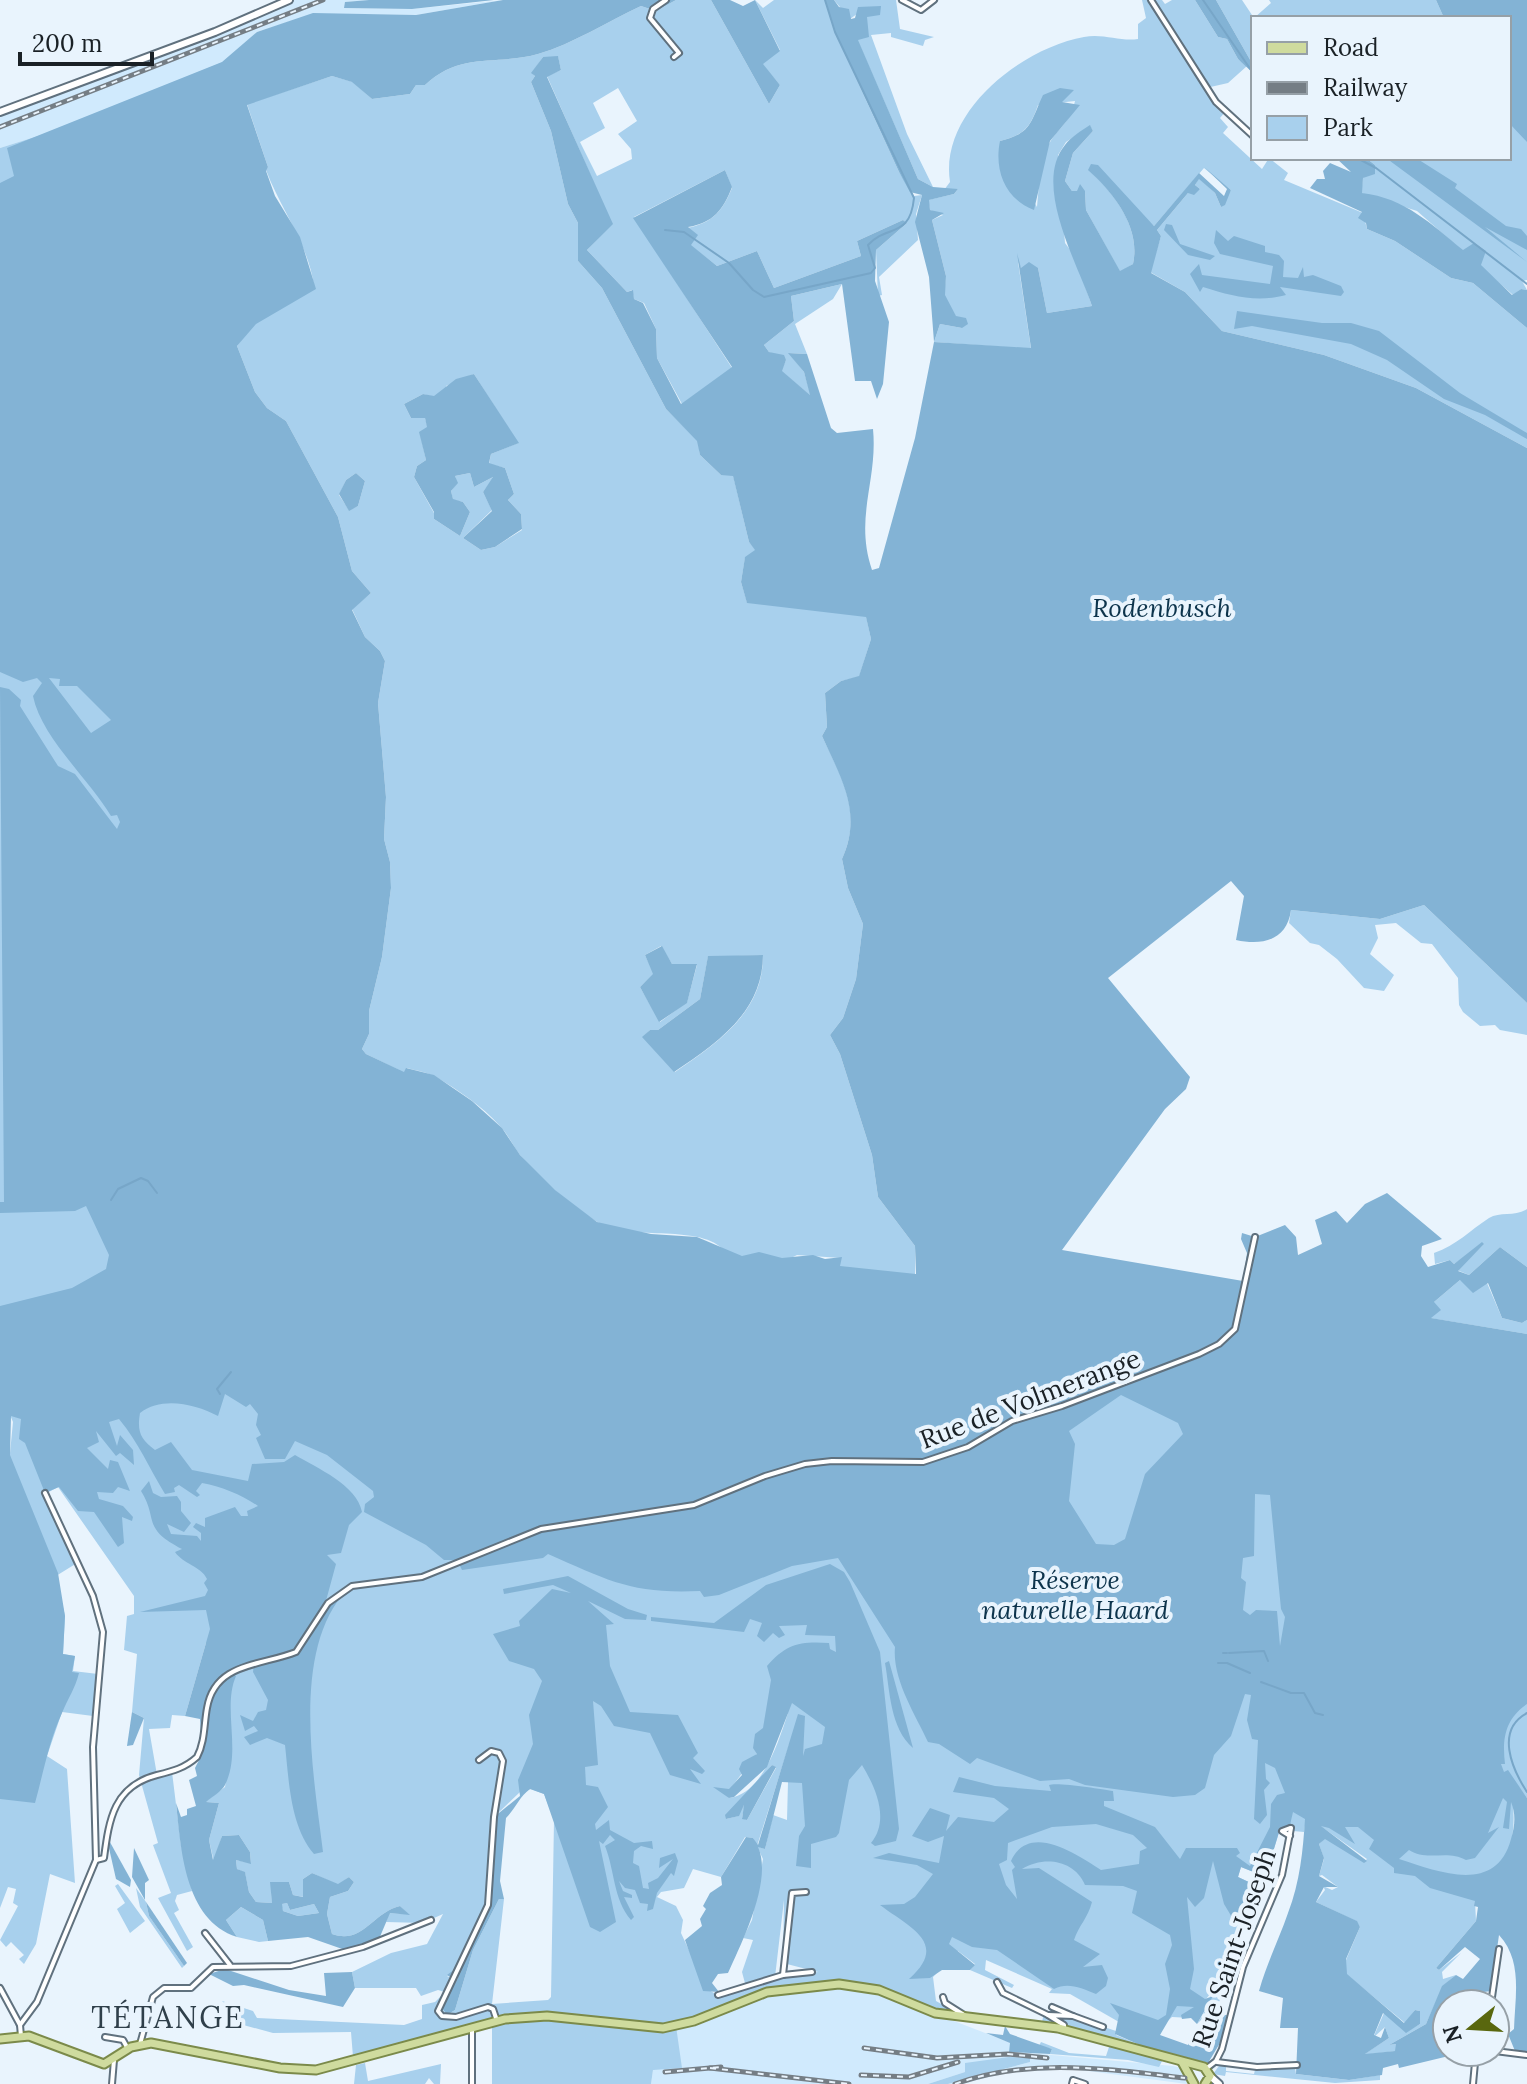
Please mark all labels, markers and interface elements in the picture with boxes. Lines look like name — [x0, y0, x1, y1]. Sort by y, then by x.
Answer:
scale bar — [20, 16, 152, 66]
legend — [1251, 16, 1511, 160]
text: 200 m — [32, 28, 102, 59]
text: Road — [1323, 32, 1379, 63]
text: Railway — [1323, 72, 1408, 103]
text: Park — [1323, 112, 1373, 143]
park label: Rodenbusch — [1092, 591, 1232, 624]
street label: Rue de Volmerange — [915, 1341, 1145, 1456]
park label: Réserve naturelle Haard — [981, 1563, 1169, 1626]
street label: Rue Saint-Joseph — [1184, 1844, 1283, 2051]
north arrow — [1431, 1988, 1511, 2068]
district label: TÉTANGE — [91, 1998, 245, 2036]
text: N — [1436, 2022, 1468, 2047]

